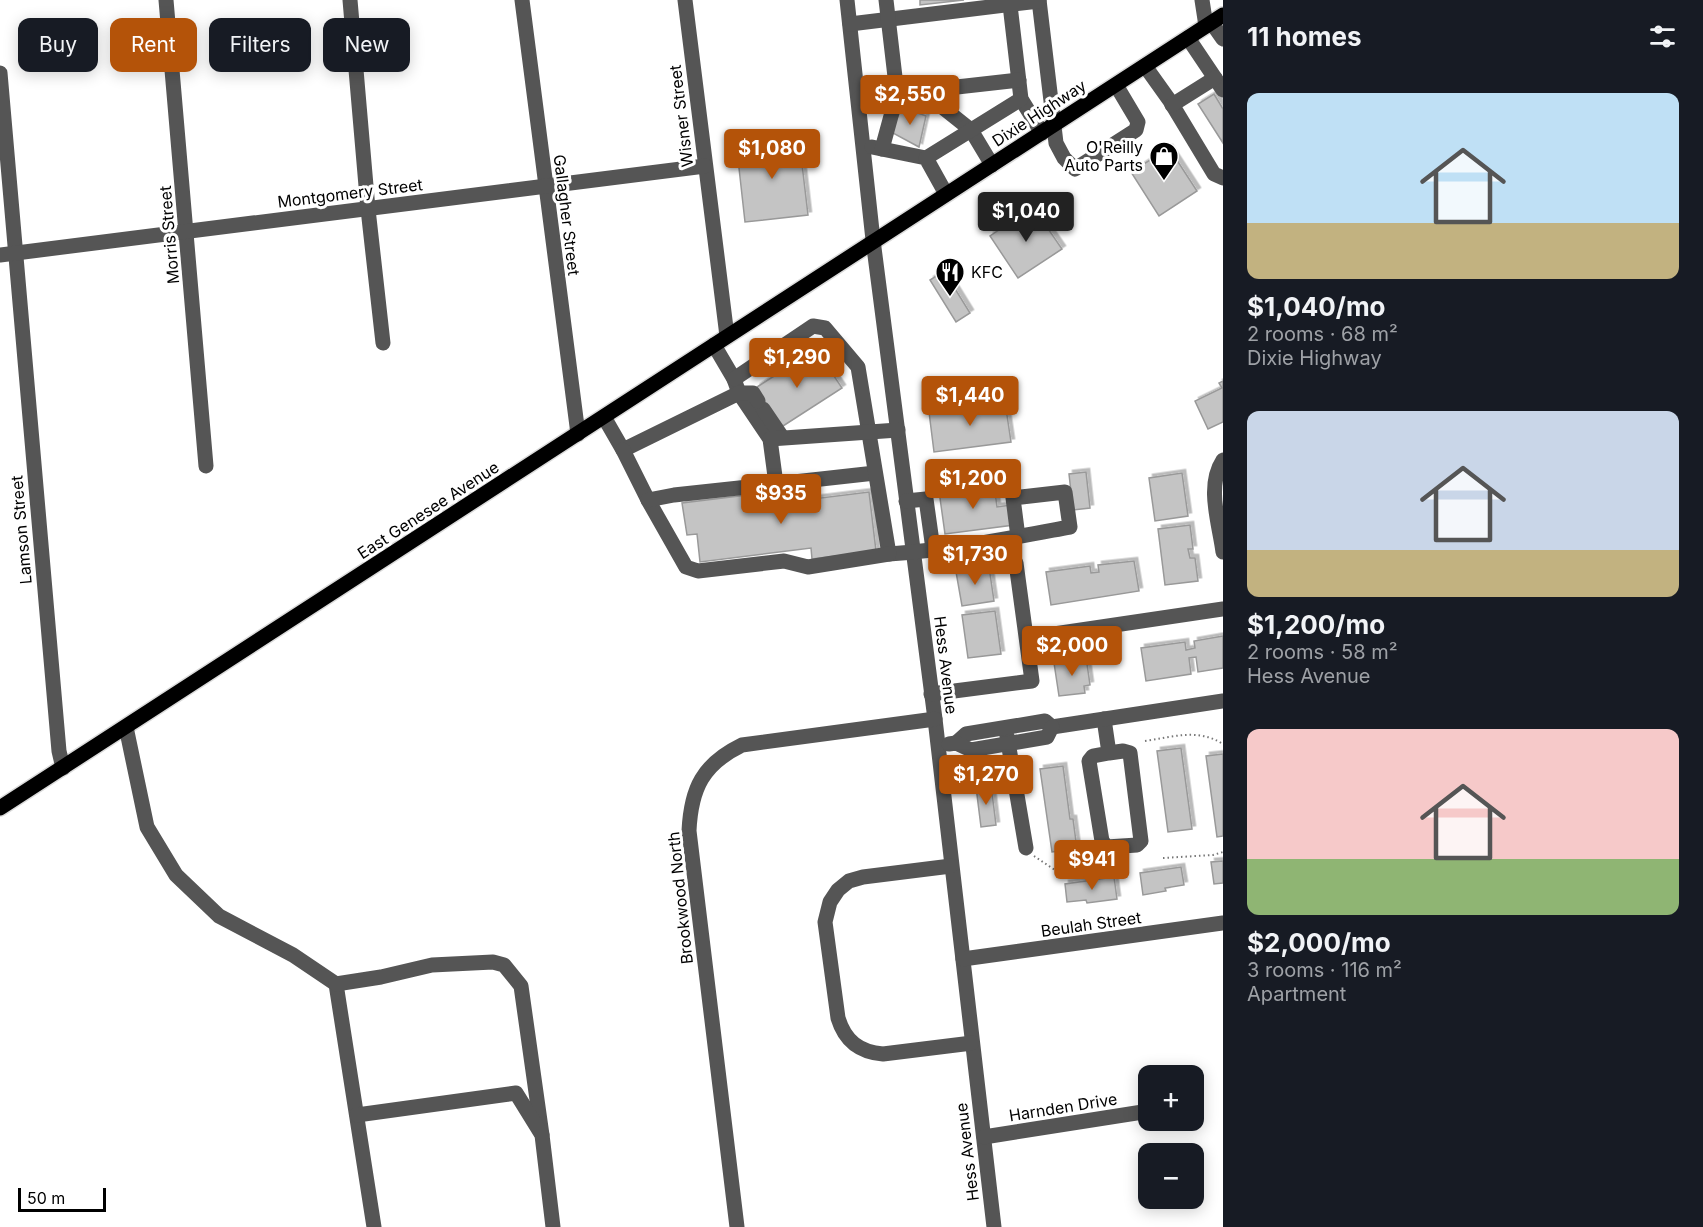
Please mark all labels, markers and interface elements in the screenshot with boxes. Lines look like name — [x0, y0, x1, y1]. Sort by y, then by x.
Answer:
chip: Buy — [18, 18, 98, 72]
chip: Rent — [110, 18, 197, 72]
chip: Filters — [209, 18, 311, 72]
chip: New — [323, 18, 410, 72]
icon: filters — [1646, 20, 1679, 53]
text: 11 homes — [1247, 21, 1362, 52]
street label: Wisner Street — [665, 64, 697, 168]
pin: $2,550 — [861, 75, 959, 126]
street label: Dixie Highway — [988, 75, 1090, 151]
text: $2,550 — [874, 82, 946, 106]
pin: $1,080 — [723, 129, 821, 180]
icon: home — [1409, 132, 1517, 240]
text: $1,080 — [738, 136, 806, 160]
place label: O'Reilly Auto Parts — [1064, 137, 1143, 175]
shop icon: O'Reilly Auto Parts — [1148, 140, 1180, 182]
street label: Gallagher Street — [550, 153, 584, 277]
street label: Montgomery Street — [276, 174, 424, 212]
street label: Morris Street — [155, 185, 183, 285]
pin: $1,040 — [977, 192, 1075, 243]
text: $1,040 — [992, 199, 1060, 223]
restaurant icon: KFC — [934, 256, 966, 298]
place label: KFC — [971, 262, 1003, 282]
text: $1,040/mo — [1247, 291, 1386, 322]
text: 2 rooms · 68 m² — [1247, 322, 1398, 346]
pin: $1,290 — [748, 338, 846, 389]
text: $1,290 — [763, 345, 831, 369]
text: Dixie Highway — [1247, 346, 1382, 370]
pin: $1,440 — [921, 376, 1019, 427]
text: $1,440 — [936, 383, 1004, 407]
icon: home — [1409, 450, 1517, 558]
street label: East Genesee Avenue — [354, 457, 502, 563]
pin: $1,200 — [924, 459, 1022, 510]
text: $1,200 — [939, 466, 1007, 490]
pin: $935 — [745, 474, 817, 525]
street label: Lamson Street — [6, 475, 36, 585]
text: $935 — [755, 481, 807, 505]
pin: $1,730 — [926, 535, 1024, 586]
text: $1,730 — [942, 542, 1008, 566]
text: $1,200/mo — [1247, 609, 1385, 640]
street label: Hess Avenue — [930, 615, 962, 715]
pin: $2,000 — [1023, 626, 1121, 677]
text: $2,000 — [1036, 633, 1108, 657]
text: 2 rooms · 58 m² — [1247, 640, 1398, 664]
text: Hess Avenue — [1247, 664, 1371, 688]
pin: $1,270 — [937, 755, 1035, 806]
text: $1,270 — [953, 762, 1019, 786]
icon: home — [1409, 768, 1517, 876]
street label: Brookwood North — [663, 831, 697, 965]
pin: $941 — [1056, 840, 1128, 891]
text: $941 — [1068, 847, 1116, 871]
street label: Beulah Street — [1039, 907, 1143, 941]
text: $2,000/mo — [1247, 927, 1391, 958]
text: 3 rooms · 116 m² — [1247, 958, 1402, 982]
text: Apartment — [1247, 982, 1346, 1006]
map controls — [1138, 1065, 1204, 1209]
button: + — [1138, 1065, 1204, 1131]
street label: Harnden Drive — [1007, 1089, 1119, 1125]
street label: Hess Avenue — [951, 1102, 983, 1202]
button: − — [1138, 1143, 1204, 1209]
scale bar — [18, 1185, 106, 1212]
text: 50 m — [27, 1188, 65, 1208]

